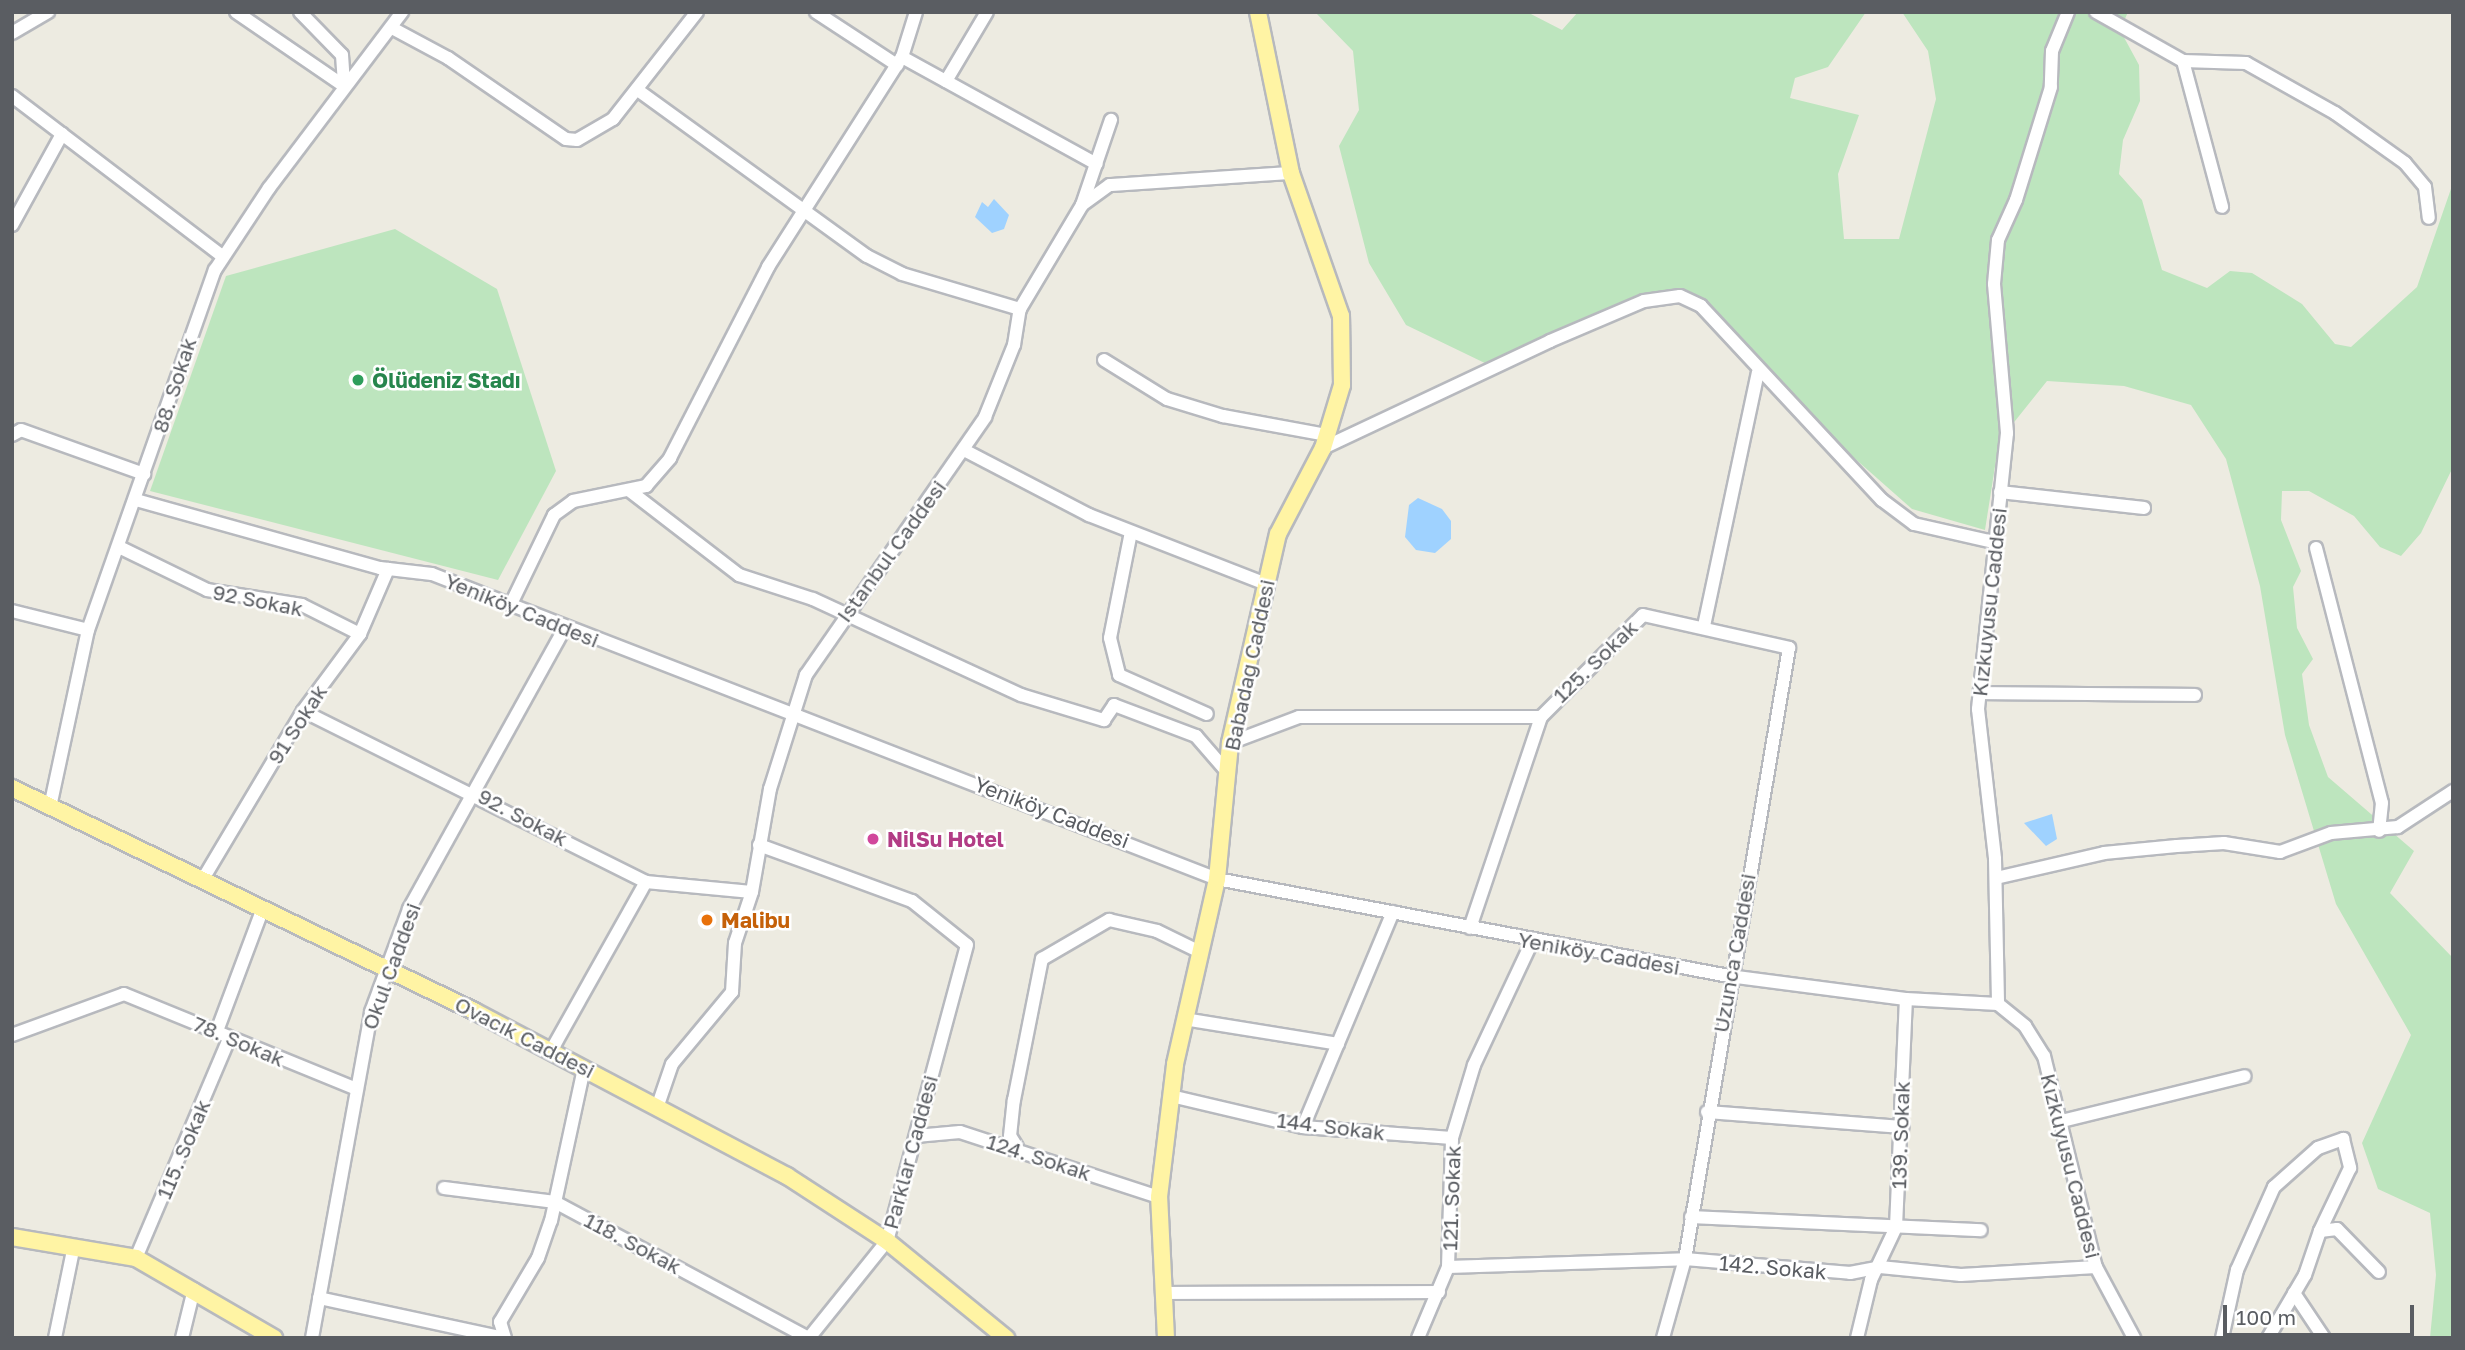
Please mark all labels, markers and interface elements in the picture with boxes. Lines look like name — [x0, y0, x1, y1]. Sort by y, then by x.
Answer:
street label: 88. Sokak — [147, 334, 201, 436]
place label: Ölüdeniz Stadı — [372, 367, 521, 393]
marker: Ölüdeniz Stadı — [350, 372, 366, 388]
street label: Istanbul Caddesi — [831, 475, 951, 627]
street label: Kızkuyusu Caddesi — [1967, 506, 2011, 698]
street label: Yeniköy Caddesi — [441, 568, 603, 652]
street label: Babadağ Caddesi — [1219, 577, 1279, 753]
street label: 92 Sokak — [211, 579, 305, 621]
street label: 125. Sokak — [1548, 615, 1642, 707]
street label: 91 Sokak — [262, 680, 332, 768]
street label: Yeniköy Caddesi — [971, 771, 1133, 853]
street label: 92. Sokak — [474, 783, 572, 851]
place label: NilSu Hotel — [887, 826, 1004, 852]
marker: NilSu Hotel — [865, 831, 881, 847]
street label: Uzunca Caddesi — [1708, 871, 1760, 1035]
street label: Okul Caddesi — [356, 899, 426, 1033]
place label: Malibu — [721, 907, 790, 933]
marker: Malibu — [699, 912, 715, 928]
street label: Yeniköy Caddesi — [1516, 926, 1682, 980]
street label: Ovacık Caddesi — [451, 991, 599, 1083]
street label: 78. Sokak — [189, 1010, 289, 1072]
street label: Kızkuyusu Caddesi — [2036, 1071, 2106, 1261]
street label: Parklar Caddesi — [877, 1072, 943, 1232]
street label: 139. Sokak — [1886, 1081, 1914, 1189]
street label: 115. Sokak — [151, 1096, 215, 1202]
street label: 144. Sokak — [1275, 1107, 1387, 1145]
street label: 124. Sokak — [984, 1128, 1094, 1186]
street label: 121. Sokak — [1437, 1145, 1465, 1251]
street label: 118. Sokak — [580, 1207, 686, 1279]
street label: 142. Sokak — [1718, 1250, 1828, 1284]
scale bar — [2227, 1290, 2418, 1334]
text: 100 m — [2236, 1304, 2296, 1330]

